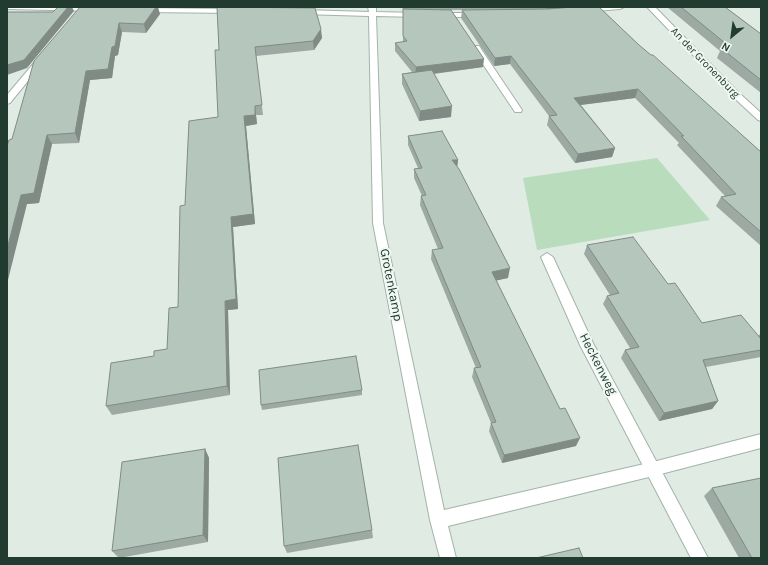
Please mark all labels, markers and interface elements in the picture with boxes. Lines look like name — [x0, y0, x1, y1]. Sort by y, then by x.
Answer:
north arrow — [712, 16, 752, 56]
street label: An der Gronenburg — [668, 25, 742, 101]
text: N — [719, 39, 733, 55]
street label: Grotenkamp — [376, 247, 406, 323]
street label: Heckenweg — [576, 330, 620, 398]

